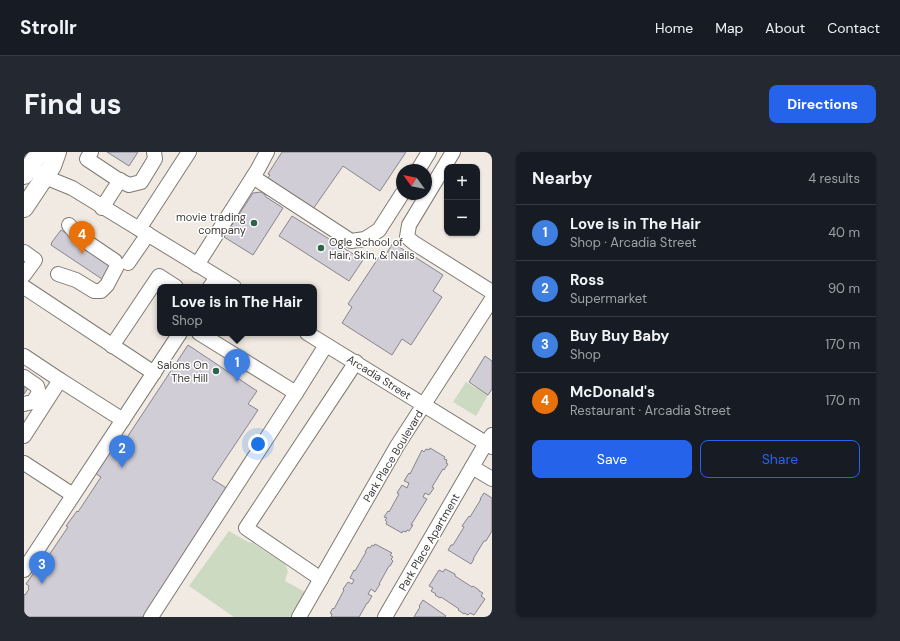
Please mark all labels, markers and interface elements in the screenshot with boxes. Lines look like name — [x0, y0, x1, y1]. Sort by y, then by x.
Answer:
text: Strollr — [20, 15, 77, 40]
text: Home — [655, 19, 693, 37]
text: Map — [715, 19, 743, 37]
text: About — [765, 19, 805, 37]
text: Contact — [827, 19, 880, 37]
button: Directions — [769, 85, 876, 123]
text: Find us — [24, 86, 122, 123]
north arrow — [396, 164, 432, 200]
map controls — [444, 164, 480, 236]
button: + — [444, 164, 480, 200]
text: Nearby — [532, 167, 592, 189]
text: 4 results — [808, 170, 860, 187]
button: − — [444, 200, 480, 236]
place label: movie trading company — [176, 210, 246, 237]
text: Love is in The Hair — [570, 214, 701, 234]
marker: movie trading company — [249, 218, 259, 228]
pin: 4 — [69, 221, 95, 254]
text: 1 — [543, 224, 547, 241]
text: 40 m — [828, 224, 860, 241]
text: Shop · Arcadia Street — [570, 234, 697, 251]
place label: Ogle School of Hair, Skin, & Nails — [329, 235, 415, 262]
marker: Ogle School of Hair, Skin, & Nails — [316, 243, 326, 253]
text: Ross — [570, 270, 604, 290]
text: 2 — [541, 280, 549, 297]
text: 90 m — [828, 280, 860, 297]
popup — [157, 284, 317, 336]
text: Supermarket — [570, 290, 647, 307]
text: Love is in The Hair — [172, 292, 302, 312]
text: Shop — [172, 312, 203, 329]
text: Buy Buy Baby — [570, 326, 669, 346]
text: 3 — [541, 336, 549, 353]
text: 170 m — [825, 336, 860, 353]
text: Shop — [570, 346, 601, 363]
pin: 1 — [224, 349, 250, 382]
street label: Arcadia Street — [344, 352, 414, 402]
place label: Salons On The Hill — [157, 358, 208, 385]
marker: Salons On The Hill — [211, 366, 221, 376]
text: McDonald's — [570, 382, 655, 402]
text: 4 — [541, 392, 549, 409]
text: 170 m — [825, 392, 860, 409]
text: Restaurant · Arcadia Street — [570, 402, 731, 419]
street label: Park Place Boulevard — [360, 407, 426, 505]
your location — [248, 434, 268, 454]
pin: 2 — [109, 435, 135, 468]
button: Save — [532, 440, 692, 478]
button: Share — [700, 440, 860, 478]
street label: Park Place Apartment — [395, 491, 463, 593]
pin: 3 — [29, 551, 55, 584]

